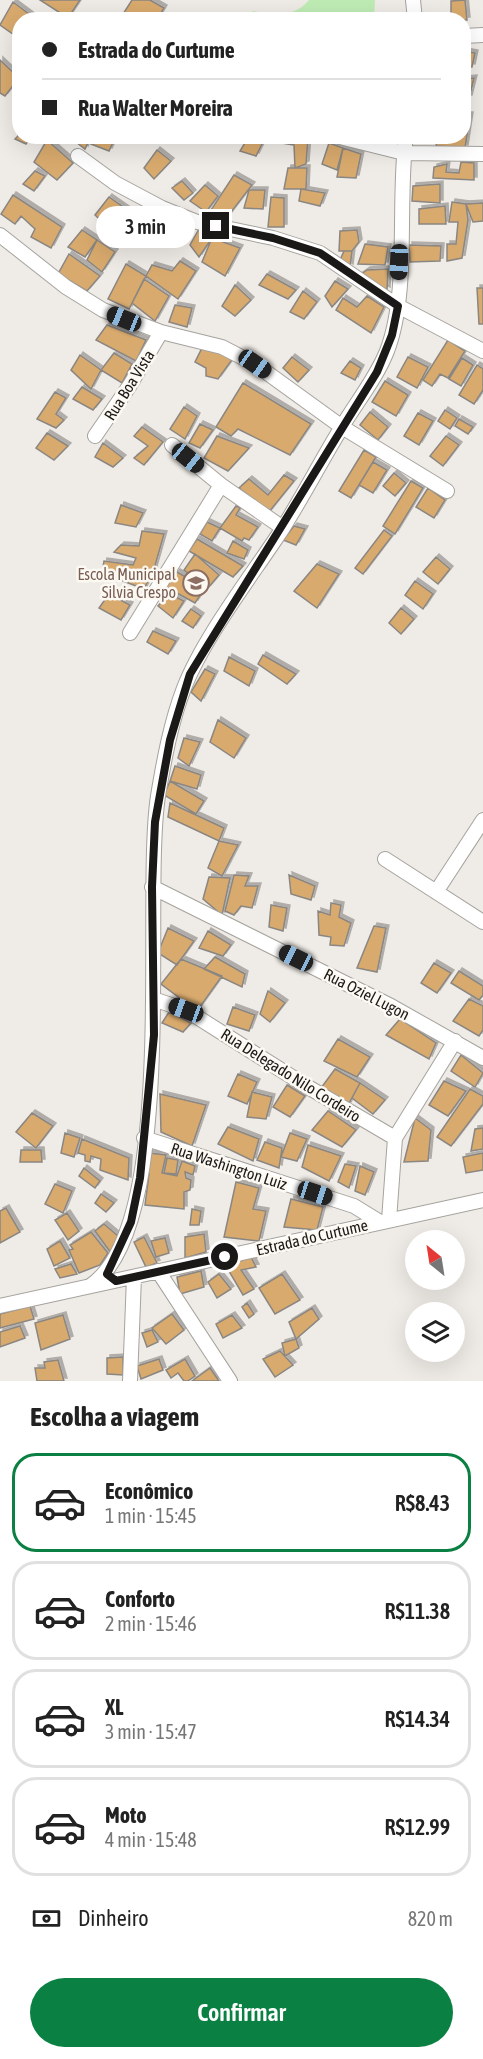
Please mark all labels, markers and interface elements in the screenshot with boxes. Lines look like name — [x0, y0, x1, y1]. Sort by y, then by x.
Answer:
text: Estrada do Curtume — [78, 37, 235, 63]
text: Rua Walter Moreira — [78, 95, 233, 121]
callout: 3 min — [96, 205, 195, 247]
route end — [202, 212, 229, 239]
text: 3 min — [125, 215, 166, 238]
car — [389, 244, 409, 280]
car — [104, 304, 144, 334]
car — [235, 346, 275, 382]
street label: Rua Boa Vista — [100, 347, 158, 423]
car — [168, 440, 208, 476]
place label: Escola Municipal Silvia Crespo — [77, 565, 177, 602]
school or university icon: Escola Municipal Silvia Crespo — [181, 568, 211, 598]
car — [276, 942, 316, 974]
street label: Rua Oziel Lugon — [321, 965, 413, 1024]
car — [166, 995, 206, 1025]
street label: Rua Delegado Nilo Cordeiro — [217, 1025, 364, 1126]
street label: Rua Washington Luiz — [168, 1139, 290, 1194]
car — [295, 1179, 335, 1207]
street label: Estrada do Curtume — [254, 1215, 370, 1259]
north arrow — [405, 1230, 465, 1290]
map controls — [405, 1230, 465, 1362]
route start — [211, 1243, 238, 1270]
button: layers — [405, 1302, 465, 1362]
text: Escolha a viagem — [30, 1401, 199, 1432]
icon: car — [33, 1476, 87, 1530]
text: Econômico — [105, 1478, 193, 1504]
text: R$8.43 — [395, 1490, 450, 1516]
text: 1 min · 15:45 — [105, 1504, 197, 1527]
icon: car — [33, 1584, 87, 1638]
text: Conforto — [105, 1586, 175, 1612]
text: R$11.38 — [384, 1598, 450, 1624]
text: 2 min · 15:46 — [105, 1612, 197, 1635]
icon: car — [33, 1692, 87, 1746]
text: XL — [105, 1694, 123, 1720]
text: R$14.34 — [384, 1706, 450, 1732]
text: 3 min · 15:47 — [105, 1720, 197, 1743]
icon: car — [33, 1800, 87, 1854]
text: Moto — [105, 1802, 147, 1828]
text: R$12.99 — [384, 1814, 450, 1840]
text: 4 min · 15:48 — [105, 1828, 197, 1851]
icon: cash — [30, 1902, 63, 1935]
text: Dinheiro — [78, 1905, 149, 1931]
text: 820 m — [408, 1907, 453, 1930]
button: Confirmar — [30, 1978, 453, 2047]

